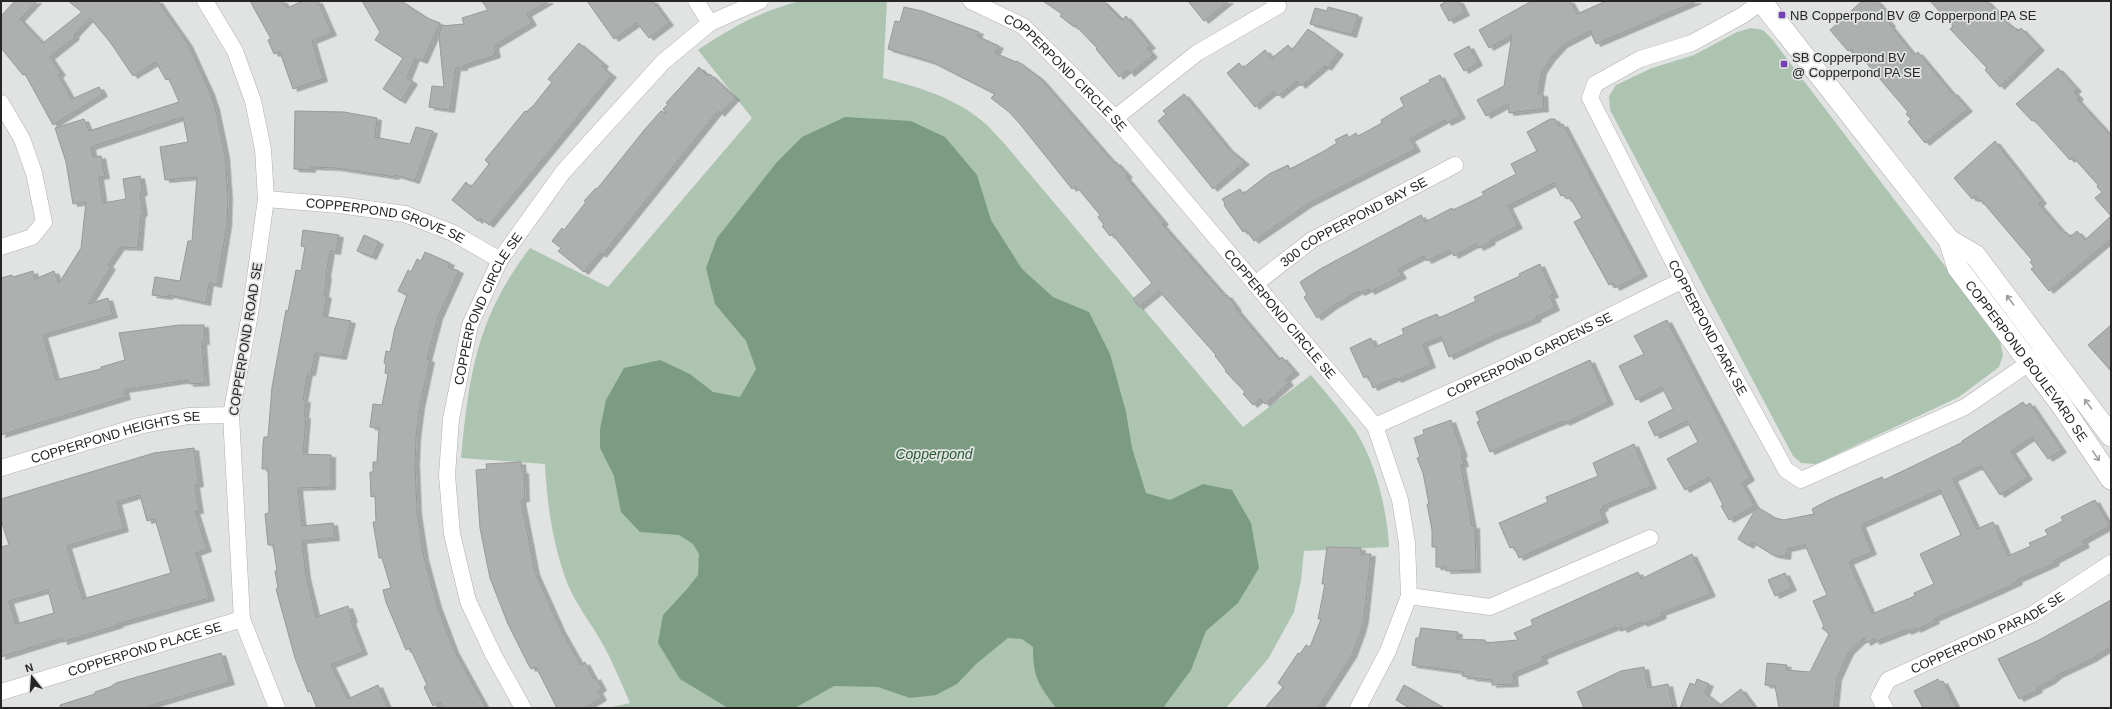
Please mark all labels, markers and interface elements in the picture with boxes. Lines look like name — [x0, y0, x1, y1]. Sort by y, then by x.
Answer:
place label: NB Copperpond BV @ Copperpond PA SE — [1790, 8, 2037, 23]
marker: NB Copperpond BV @ Copperpond PA SE — [1777, 10, 1787, 20]
street label: COPPERPOND CIRCLE SE — [1001, 11, 1130, 135]
place label: SB Copperpond BV @ Copperpond PA SE — [1792, 50, 1921, 80]
marker: SB Copperpond BV @ Copperpond PA SE — [1779, 59, 1789, 69]
street label: 300 COPPERPOND BAY SE — [1277, 174, 1430, 270]
street label: COPPERPOND GROVE SE — [305, 195, 468, 246]
street label: COPPERPOND CIRCLE SE — [451, 229, 525, 386]
street label: COPPERPOND CIRCLE SE — [1221, 246, 1339, 382]
street label: COPPERPOND PARK SE — [1665, 257, 1750, 398]
street label: COPPERPOND ROAD SE — [226, 261, 265, 417]
street label: COPPERPOND BOULEVARD SE — [1962, 278, 2091, 445]
one-way arrow — [2005, 295, 2014, 306]
street label: COPPERPOND GARDENS SE — [1444, 309, 1615, 401]
one-way arrow — [2084, 399, 2092, 410]
street label: COPPERPOND HEIGHTS SE — [29, 408, 201, 466]
water label: Copperpond — [895, 446, 974, 462]
one-way arrow — [2091, 451, 2100, 462]
street label: COPPERPOND PARADE SE — [1908, 588, 2068, 677]
street label: COPPERPOND PLACE SE — [66, 619, 224, 679]
north arrow — [12, 657, 52, 697]
text: N — [24, 661, 35, 674]

